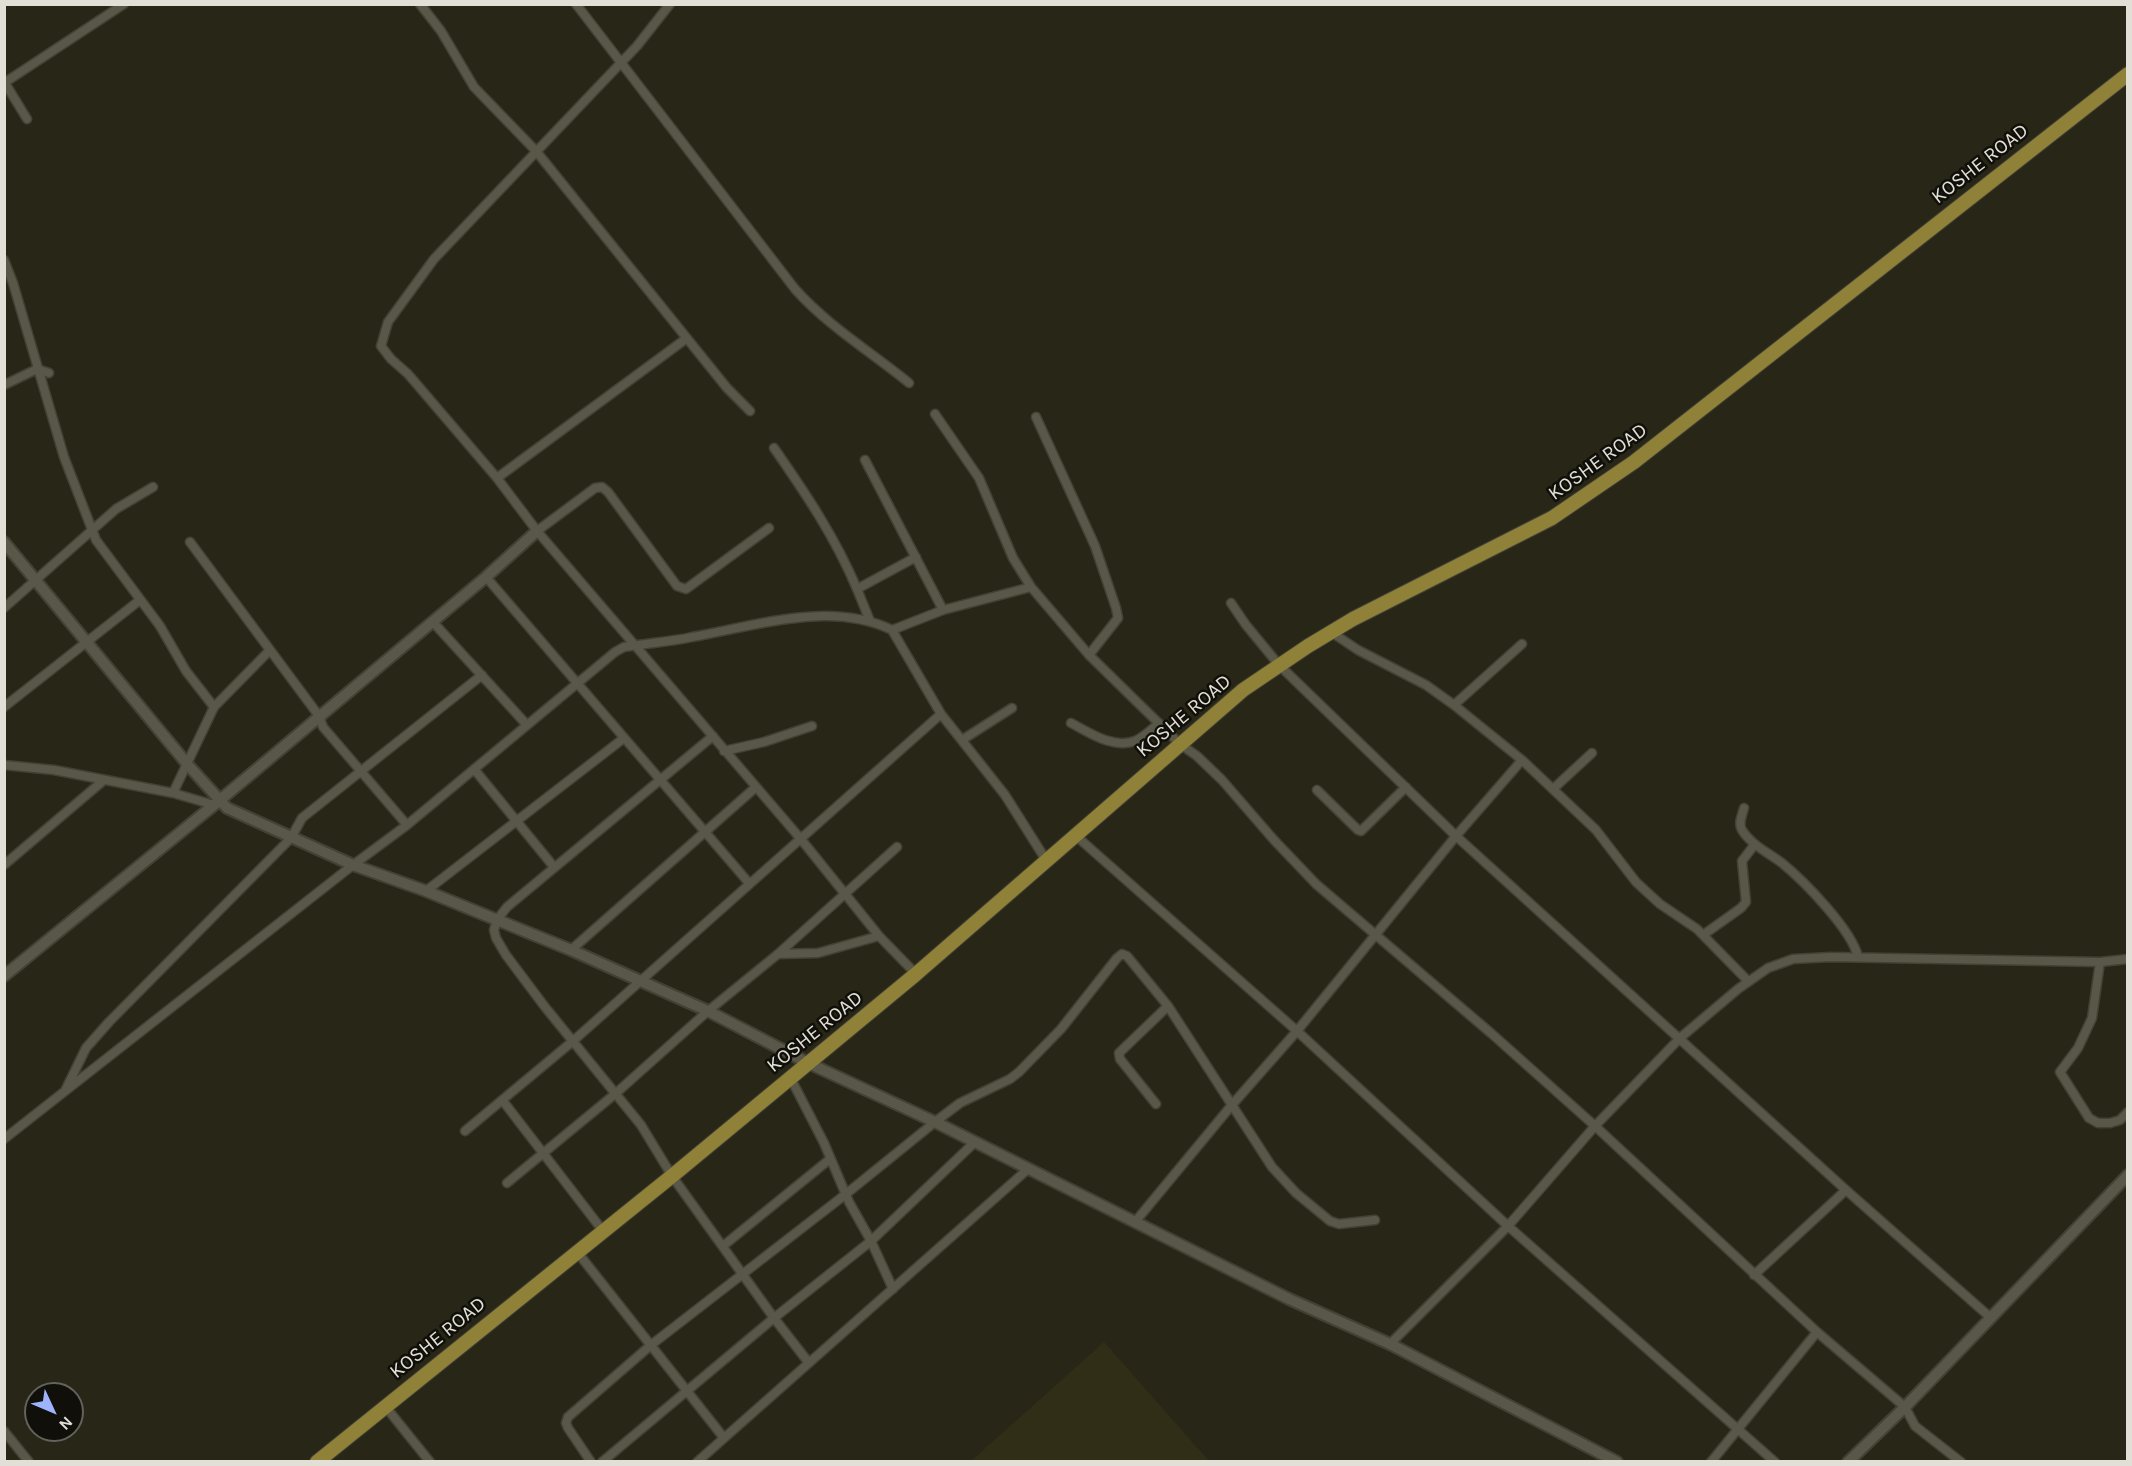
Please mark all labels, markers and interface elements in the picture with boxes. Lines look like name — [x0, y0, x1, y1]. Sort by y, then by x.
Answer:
street label: KOSHE ROAD — [1927, 119, 2033, 209]
street label: KOSHE ROAD — [1544, 418, 1652, 506]
street label: KOSHE ROAD — [1132, 669, 1236, 763]
street label: KOSHE ROAD — [762, 986, 868, 1078]
street label: KOSHE ROAD — [385, 1292, 491, 1384]
north arrow — [24, 1382, 84, 1442]
text: N — [55, 1413, 77, 1434]

